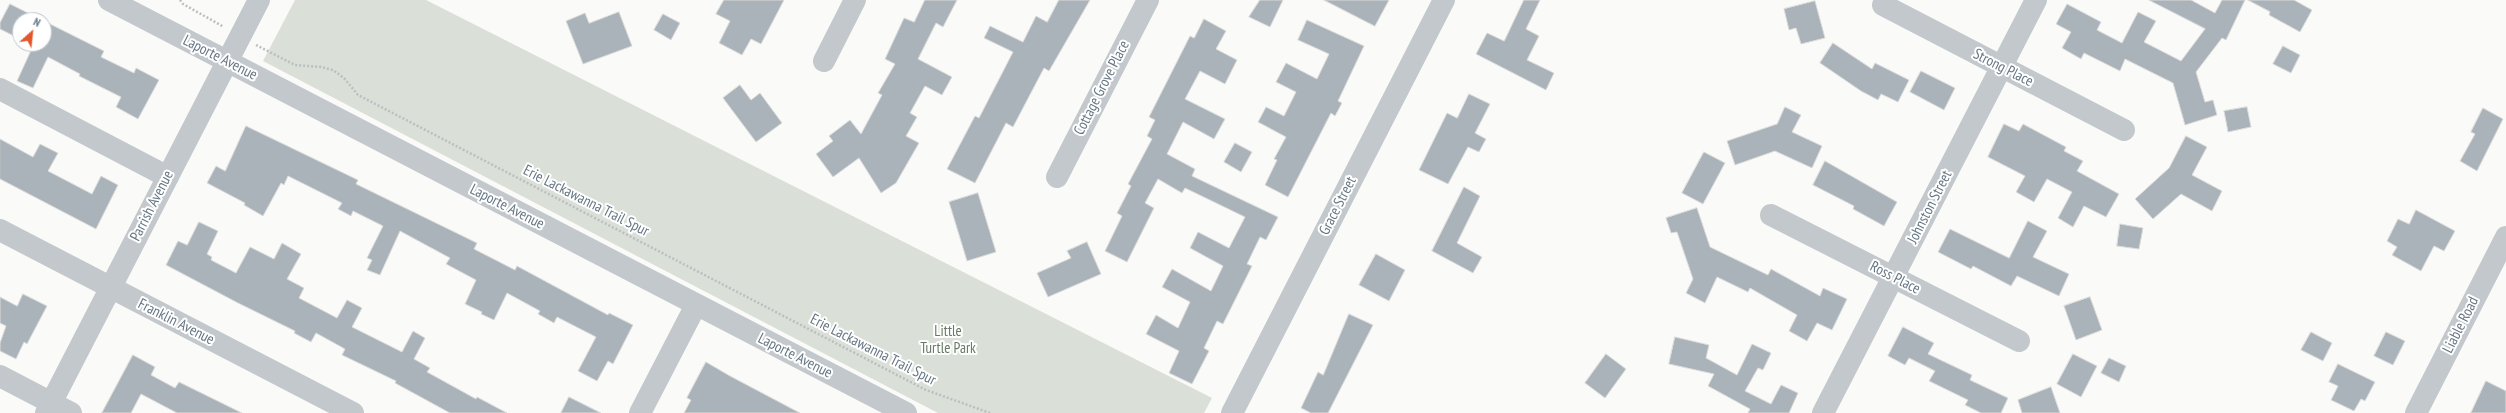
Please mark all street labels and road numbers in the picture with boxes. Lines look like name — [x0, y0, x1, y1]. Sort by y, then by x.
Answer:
street label: Laporte Avenue — [180, 32, 260, 84]
street label: Cottage Grove Place — [1070, 38, 1134, 138]
street label: Strong Place — [1970, 45, 2036, 91]
street label: Erie Lackawanna Trail Spur — [520, 162, 652, 240]
street label: Johnston Street — [1904, 167, 1956, 247]
street label: Parrish Avenue — [127, 168, 177, 244]
street label: Grace Street — [1316, 174, 1360, 238]
street label: Laporte Avenue — [467, 181, 547, 233]
street label: Ross Place — [1867, 258, 1923, 298]
street label: Liable Road — [2439, 294, 2483, 356]
street label: Franklin Avenue — [135, 295, 217, 349]
street label: Erie Lackawanna Trail Spur — [807, 311, 939, 389]
street label: Laporte Avenue — [755, 330, 835, 382]

